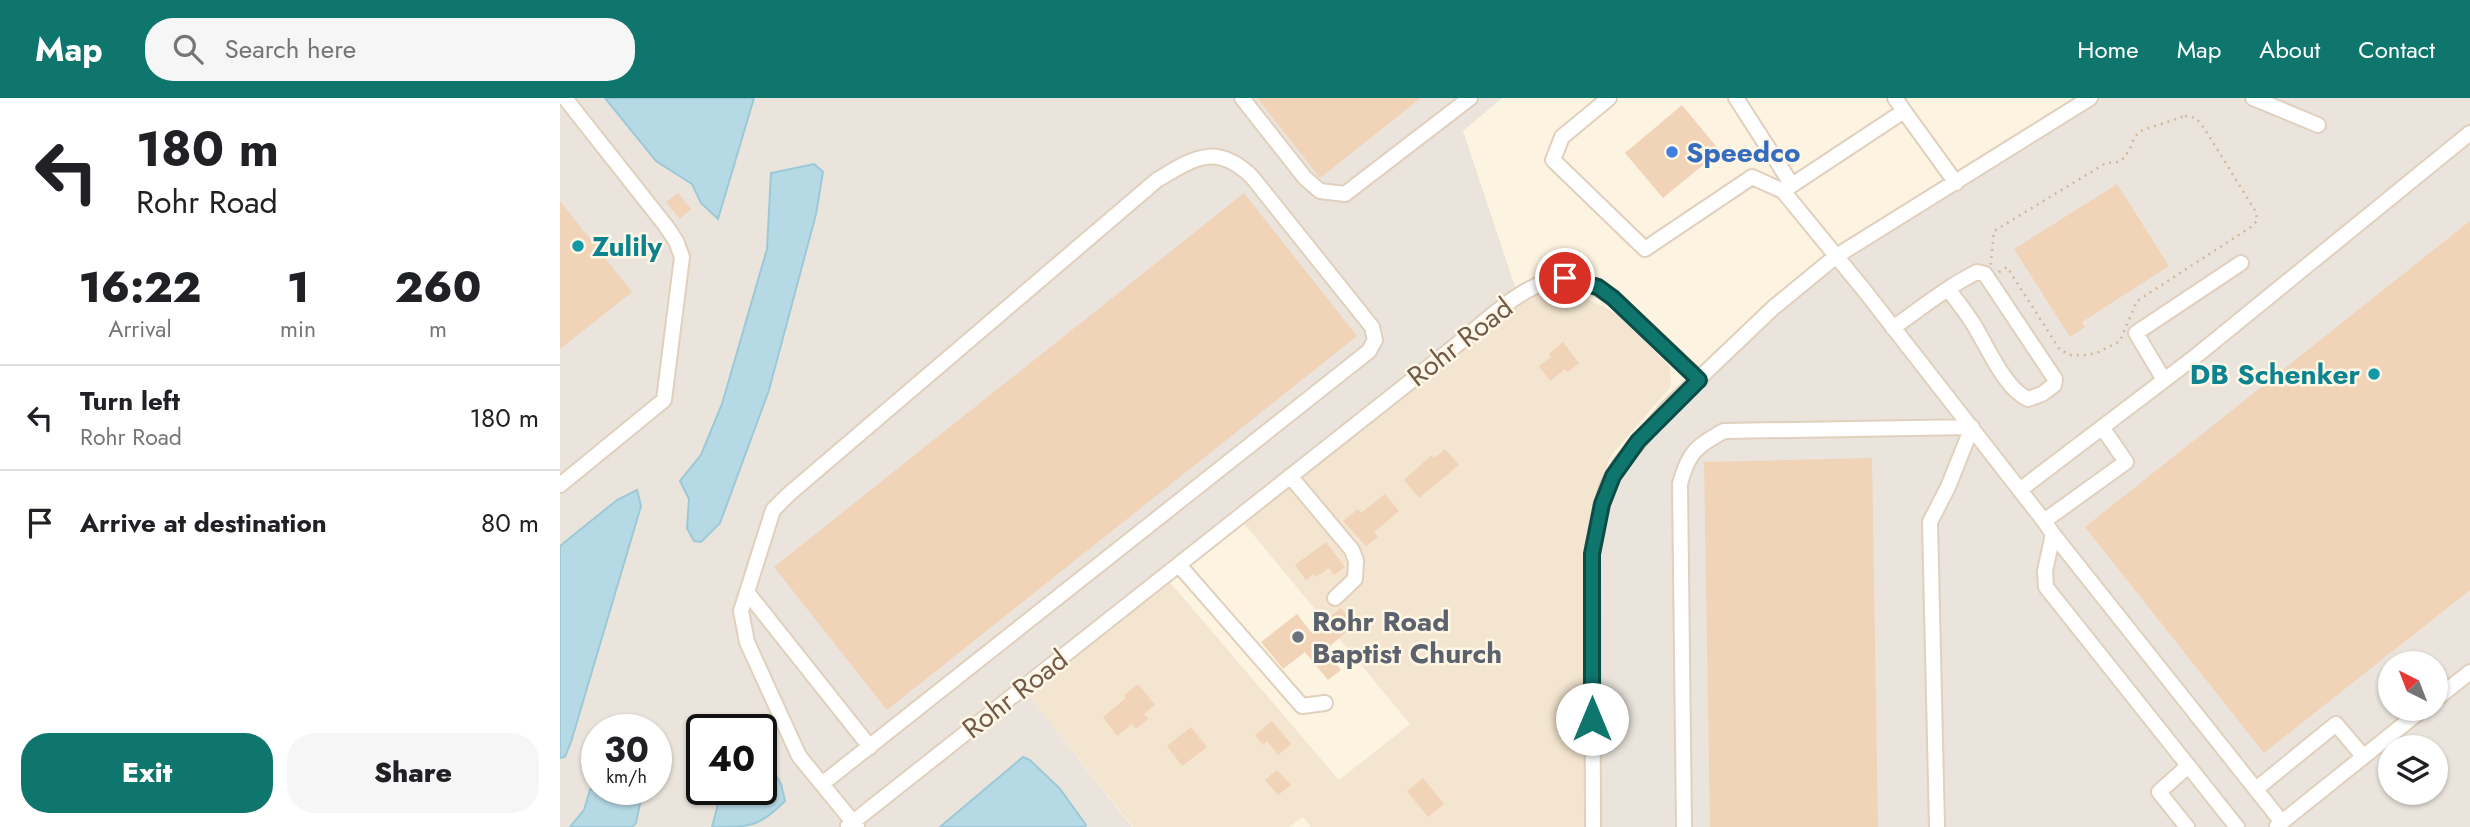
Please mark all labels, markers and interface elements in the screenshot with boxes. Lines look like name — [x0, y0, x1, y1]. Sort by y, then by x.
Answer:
search box — [145, 18, 635, 81]
text: Map — [35, 26, 103, 73]
icon: search — [169, 30, 207, 68]
text: Search here — [225, 30, 356, 68]
text: Home — [2077, 32, 2139, 67]
text: Map — [2177, 32, 2221, 67]
text: About — [2259, 32, 2320, 67]
text: Contact — [2358, 32, 2435, 67]
text: 180 m — [136, 114, 279, 184]
icon: left — [21, 126, 112, 217]
place label: Speedco — [1686, 132, 1801, 173]
marker: Speedco — [1664, 144, 1680, 160]
text: Rohr Road — [136, 179, 278, 225]
place label: Zulily — [592, 226, 662, 267]
marker: Zulily — [570, 238, 586, 254]
pin — [1535, 248, 1595, 308]
text: 16:22 — [79, 257, 201, 318]
text: 1 — [287, 257, 309, 318]
text: 260 — [395, 257, 481, 318]
icon: arrive — [1546, 259, 1584, 297]
street label: Rohr Road — [1398, 288, 1522, 396]
text: Arrival — [108, 312, 172, 346]
text: min — [280, 312, 316, 346]
text: m — [429, 312, 447, 346]
place label: DB Schenker — [2190, 354, 2360, 395]
marker: DB Schenker — [2366, 366, 2382, 382]
text: Turn left — [80, 382, 180, 420]
icon: left — [21, 399, 59, 437]
text: 180 m — [469, 399, 539, 437]
text: Rohr Road — [80, 420, 182, 454]
icon: arrive — [21, 504, 59, 542]
text: Arrive at destination — [80, 504, 327, 542]
text: 80 m — [481, 504, 539, 542]
place label: Rohr Road Baptist Church — [1312, 601, 1502, 674]
marker: Rohr Road Baptist Church — [1290, 629, 1306, 645]
street label: Rohr Road — [953, 640, 1077, 748]
north arrow — [2378, 651, 2448, 721]
map controls — [2378, 651, 2448, 805]
position arrow — [1555, 682, 1629, 756]
speed limit sign: 40 — [686, 714, 777, 805]
text: 30 — [604, 725, 649, 775]
button: Exit — [21, 733, 273, 813]
button: Share — [287, 733, 539, 813]
button: layers — [2378, 735, 2448, 805]
text: km/h — [606, 764, 647, 790]

